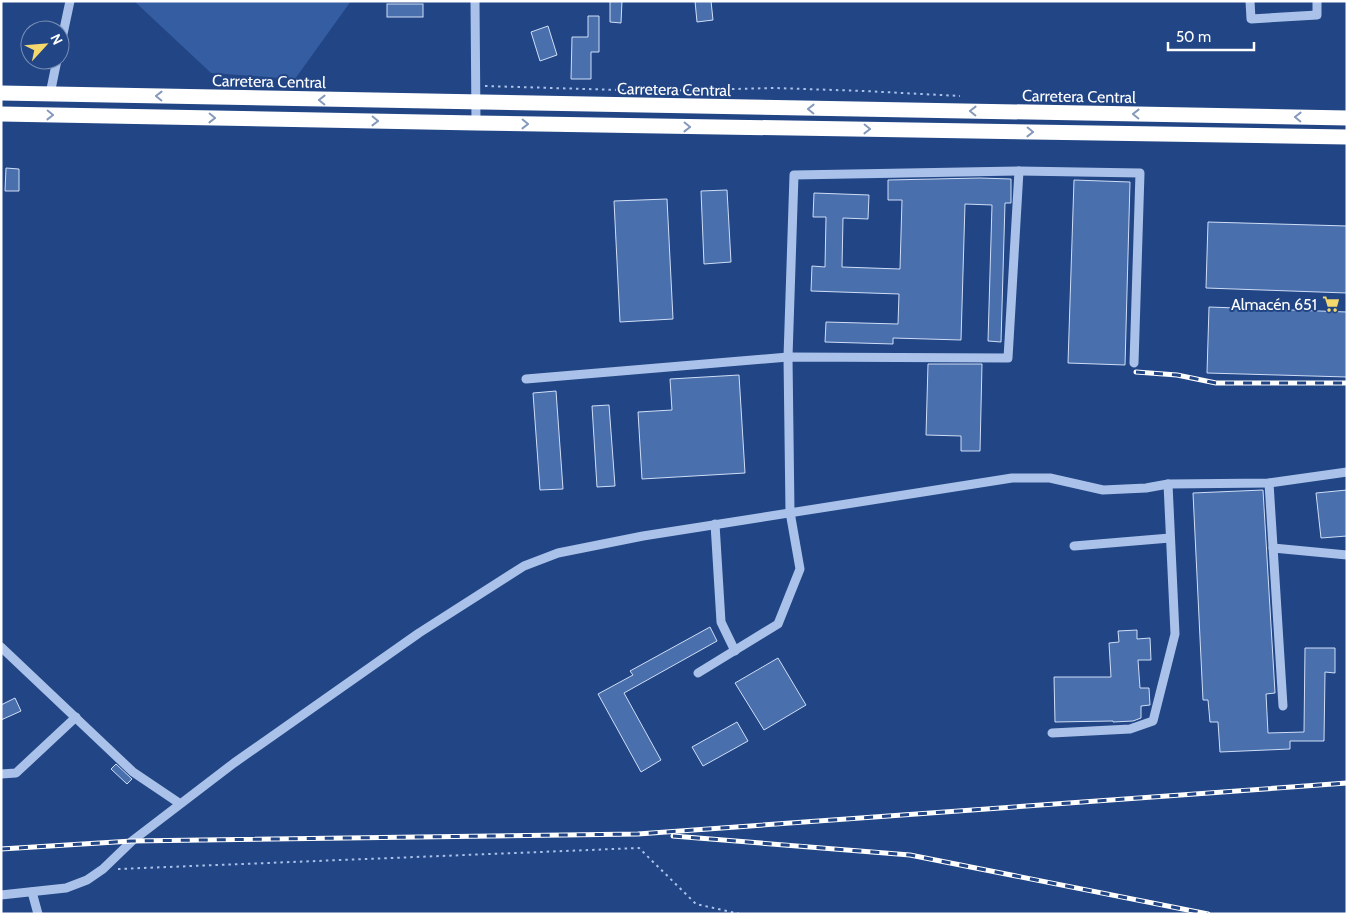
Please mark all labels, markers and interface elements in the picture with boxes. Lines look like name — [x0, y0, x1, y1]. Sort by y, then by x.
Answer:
north arrow — [20, 20, 70, 70]
scale bar — [1168, 20, 1254, 52]
text: 50 m — [1176, 28, 1211, 46]
text: N — [46, 31, 67, 48]
street label: Carretera Central — [212, 71, 326, 92]
street label: Carretera Central — [617, 79, 731, 100]
street label: Carretera Central — [1022, 86, 1136, 107]
one-way arrow — [155, 91, 163, 102]
one-way arrow — [317, 94, 325, 105]
one-way arrow — [806, 103, 814, 114]
one-way arrow — [969, 106, 977, 117]
one-way arrow — [1131, 109, 1139, 119]
one-way arrow — [46, 110, 54, 120]
one-way arrow — [1294, 112, 1302, 122]
one-way arrow — [209, 113, 217, 123]
one-way arrow — [371, 116, 379, 127]
one-way arrow — [521, 119, 529, 129]
one-way arrow — [683, 121, 691, 132]
one-way arrow — [864, 124, 871, 134]
one-way arrow — [1026, 127, 1034, 137]
supermarket icon: Almacén 651 — [1321, 294, 1341, 314]
place label: Almacén 651 — [1231, 295, 1317, 314]

